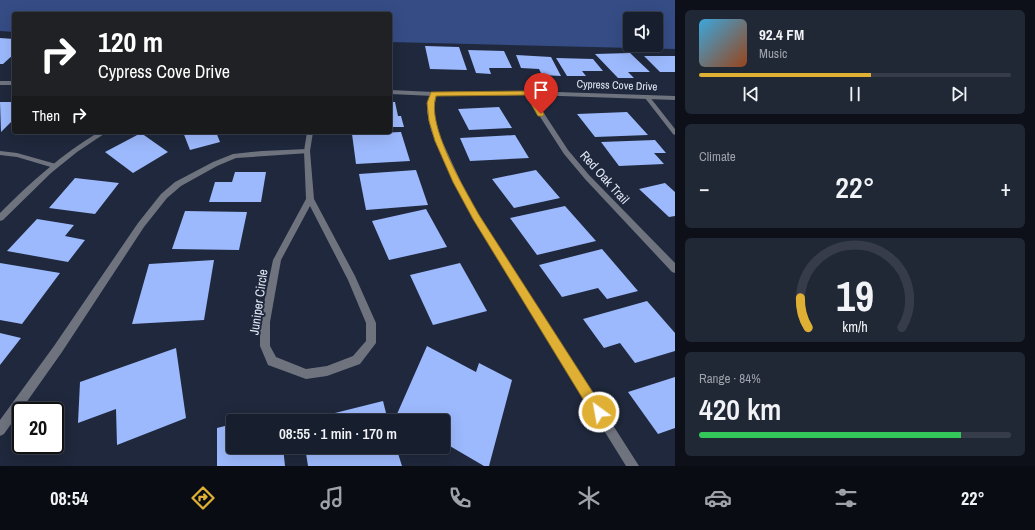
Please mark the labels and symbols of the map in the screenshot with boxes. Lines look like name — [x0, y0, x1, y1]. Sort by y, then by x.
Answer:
pin — [524, 73, 558, 114]
street label: Cypress Cove Drive — [576, 77, 658, 93]
street label: Red Oak Trail — [576, 147, 633, 207]
street label: Juniper Circle — [245, 268, 272, 336]
position arrow — [578, 391, 620, 433]
speed limit sign: 20 — [12, 402, 64, 454]

